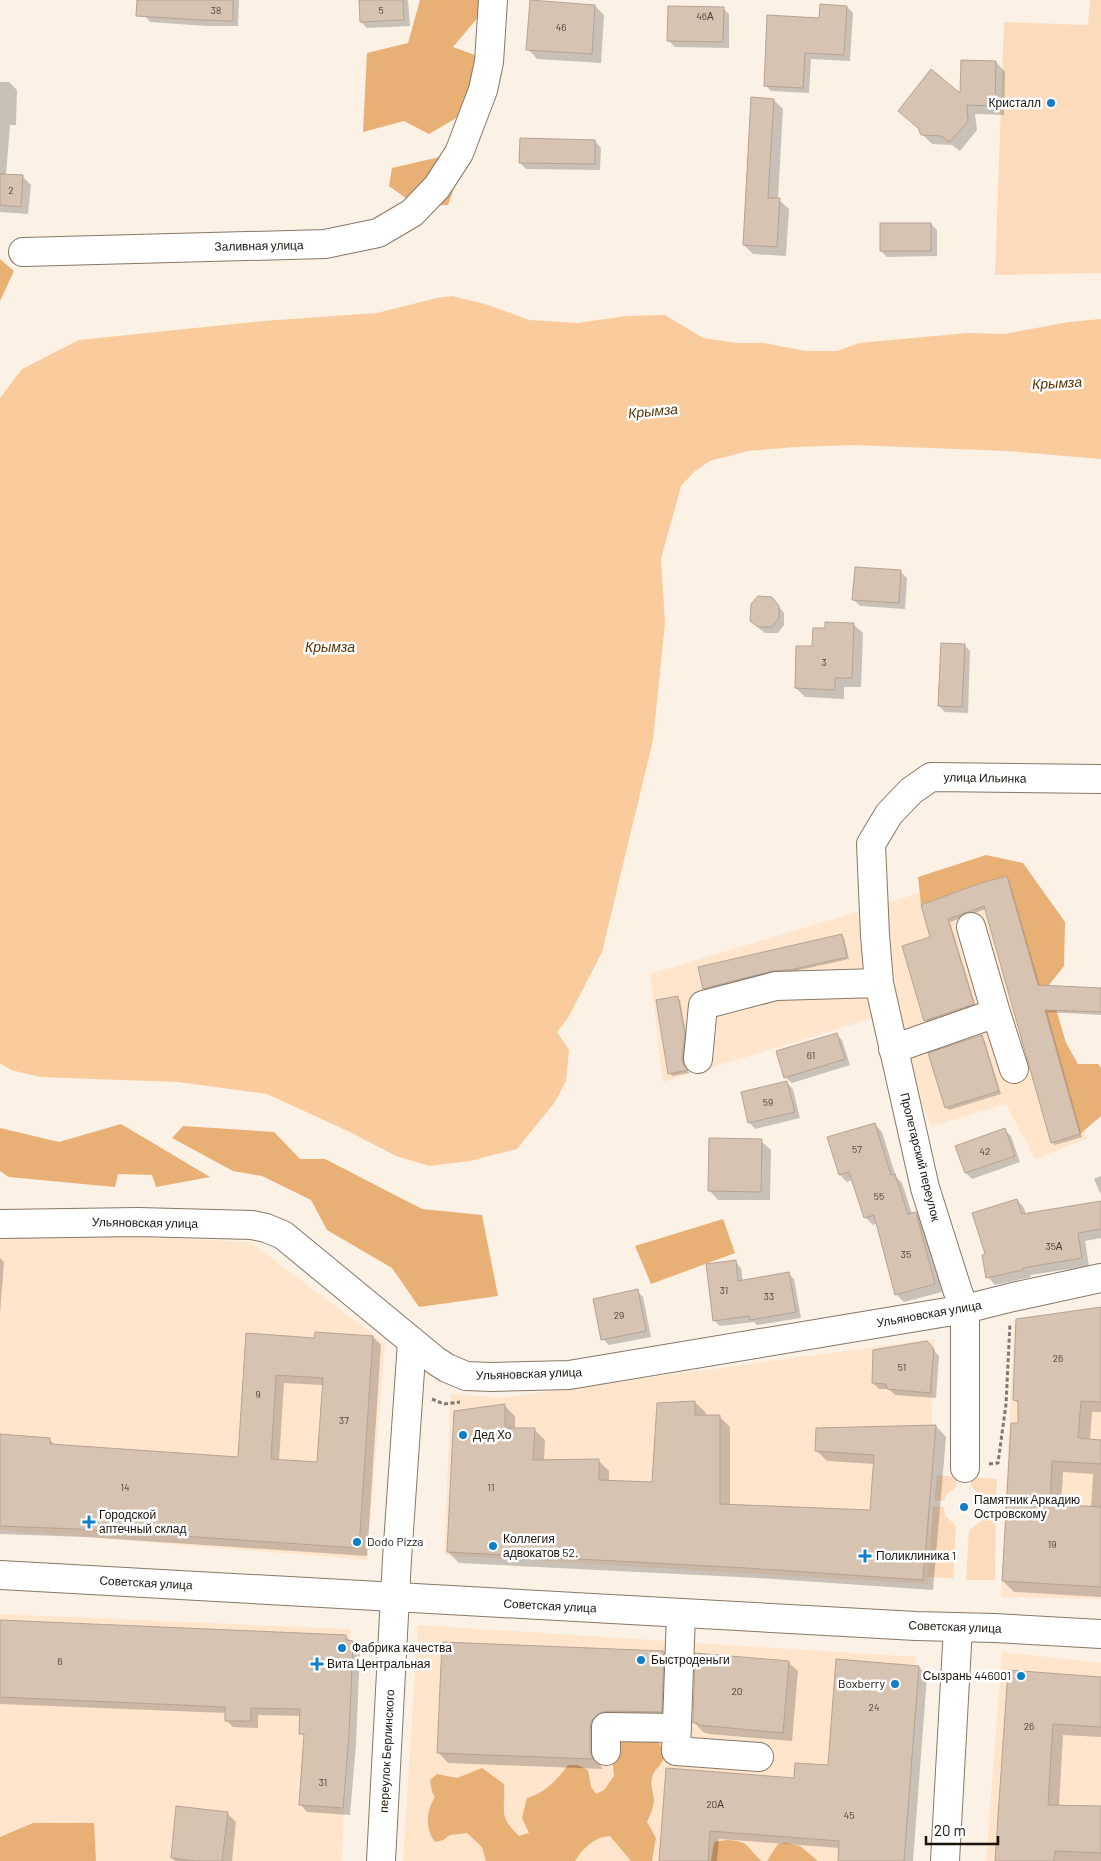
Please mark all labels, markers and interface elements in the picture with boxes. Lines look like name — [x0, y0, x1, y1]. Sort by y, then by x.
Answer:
house number: 38 — [211, 4, 221, 16]
house number: 5 — [378, 4, 384, 16]
house number: 46А — [696, 10, 714, 22]
house number: 46 — [556, 21, 566, 33]
place label: Кристалл — [989, 95, 1041, 110]
marker: Кристалл — [1045, 97, 1057, 109]
house number: 2 — [8, 184, 14, 196]
street label: Заливная улица — [214, 237, 304, 254]
water label: Крымза — [1032, 373, 1083, 392]
water label: Крымза — [627, 400, 679, 421]
water label: Крымза — [305, 638, 355, 655]
house number: 3 — [821, 656, 827, 668]
street label: улица Ильинка — [943, 769, 1027, 786]
house number: 61 — [807, 1049, 815, 1061]
street label: Пролетарский переулок — [897, 1091, 944, 1223]
house number: 59 — [763, 1096, 773, 1108]
house number: 57 — [852, 1143, 862, 1155]
house number: 42 — [980, 1145, 990, 1157]
house number: 55 — [874, 1190, 884, 1202]
street label: Ульяновская улица — [92, 1214, 199, 1231]
house number: 35А — [1046, 1240, 1063, 1252]
house number: 35 — [901, 1248, 911, 1260]
house number: 31 — [720, 1284, 728, 1296]
house number: 33 — [764, 1290, 774, 1302]
street label: Ульяновская улица — [875, 1297, 983, 1330]
house number: 29 — [614, 1309, 624, 1321]
house number: 26 — [1053, 1352, 1063, 1364]
house number: 51 — [898, 1361, 906, 1373]
street label: Ульяновская улица — [476, 1364, 583, 1383]
house number: 9 — [255, 1388, 261, 1400]
house number: 37 — [339, 1414, 349, 1426]
place label: Дед Хо — [473, 1427, 512, 1442]
marker: Дед Хо — [457, 1429, 469, 1441]
house number: 14 — [120, 1481, 130, 1493]
house number: 11 — [487, 1481, 495, 1493]
place label: Памятник Аркадию Островскому — [974, 1492, 1080, 1521]
marker: Памятник Аркадию Островскому — [958, 1501, 970, 1513]
place label: Городской аптечный склад — [99, 1507, 186, 1536]
marker: Городской аптечный склад — [83, 1516, 95, 1528]
place label: Коллегия адвокатов 52. — [503, 1531, 578, 1560]
place label: Dodo Pizza — [367, 1534, 423, 1548]
marker: Dodo Pizza — [351, 1536, 363, 1548]
house number: 19 — [1048, 1538, 1056, 1550]
marker: Коллегия адвокатов 52. — [487, 1540, 499, 1552]
place label: Поликлиника 1 — [876, 1548, 956, 1562]
marker: Поликлиника 1 — [858, 1549, 872, 1563]
street label: Советская улица — [99, 1573, 193, 1592]
street label: Советская улица — [503, 1596, 597, 1615]
street label: Советская улица — [908, 1617, 1002, 1636]
place label: Фабрика качества — [352, 1640, 452, 1655]
marker: Фабрика качества — [336, 1642, 348, 1654]
place label: Быстроденьги — [651, 1652, 730, 1667]
marker: Быстроденьги — [635, 1654, 647, 1666]
house number: 6 — [57, 1655, 63, 1667]
place label: Вита Центральная — [327, 1656, 430, 1671]
marker: Вита Центральная — [311, 1658, 323, 1670]
place label: Сызрань 446001 — [923, 1668, 1011, 1683]
marker: Сызрань 446001 — [1015, 1670, 1027, 1682]
place label: Boxberry — [838, 1676, 885, 1690]
marker: Boxberry — [889, 1678, 901, 1690]
house number: 20 — [731, 1685, 743, 1697]
street label: переулок Берлинского — [376, 1689, 397, 1813]
house number: 24 — [869, 1701, 879, 1713]
house number: 26 — [1024, 1720, 1034, 1732]
house number: 31 — [319, 1776, 327, 1788]
house number: 20А — [706, 1798, 724, 1810]
house number: 45 — [844, 1809, 854, 1821]
scale bar — [926, 1814, 998, 1846]
text: 20 m — [934, 1821, 966, 1839]

